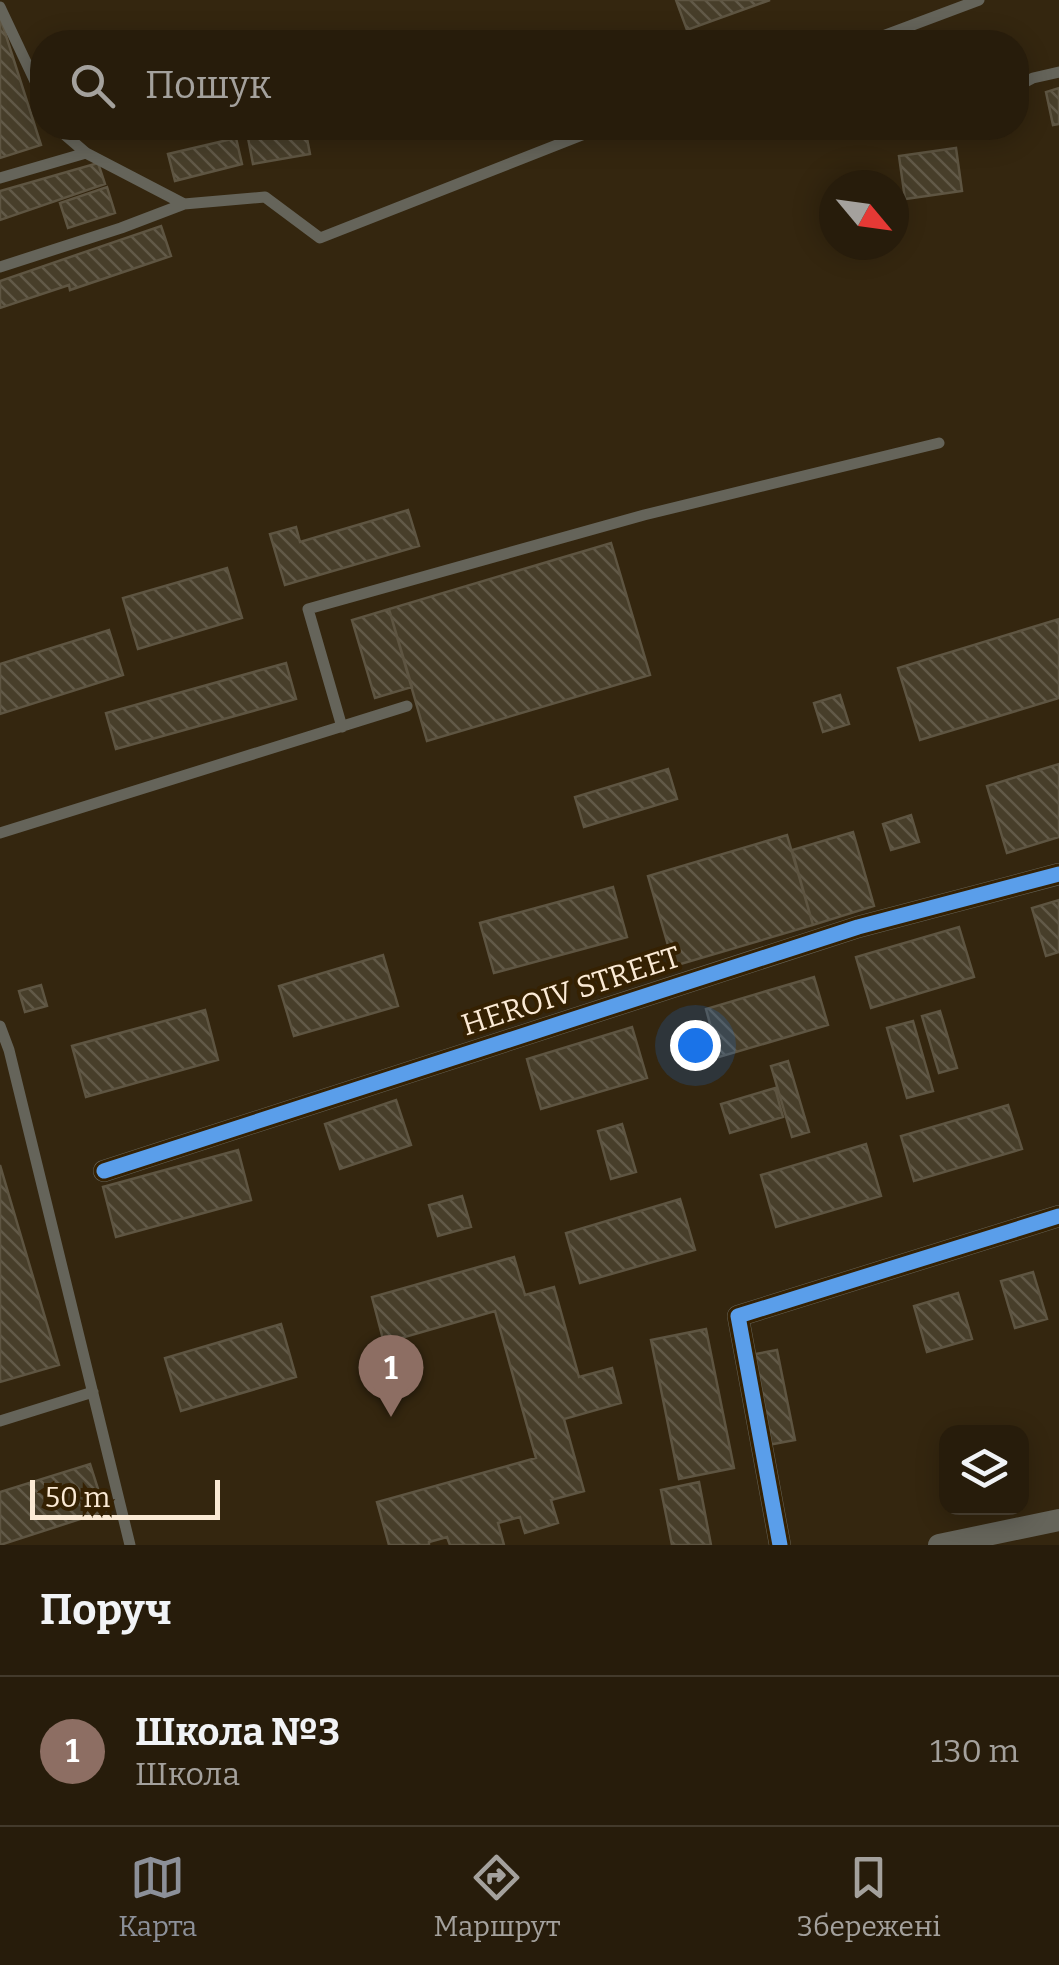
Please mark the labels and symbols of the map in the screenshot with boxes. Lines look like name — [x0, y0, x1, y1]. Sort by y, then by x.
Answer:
north arrow — [819, 170, 909, 260]
street label: HEROIV STREET — [457, 939, 685, 1043]
your location — [670, 1020, 721, 1071]
pin: 1 — [358, 1334, 424, 1417]
scale bar — [30, 1475, 220, 1520]

